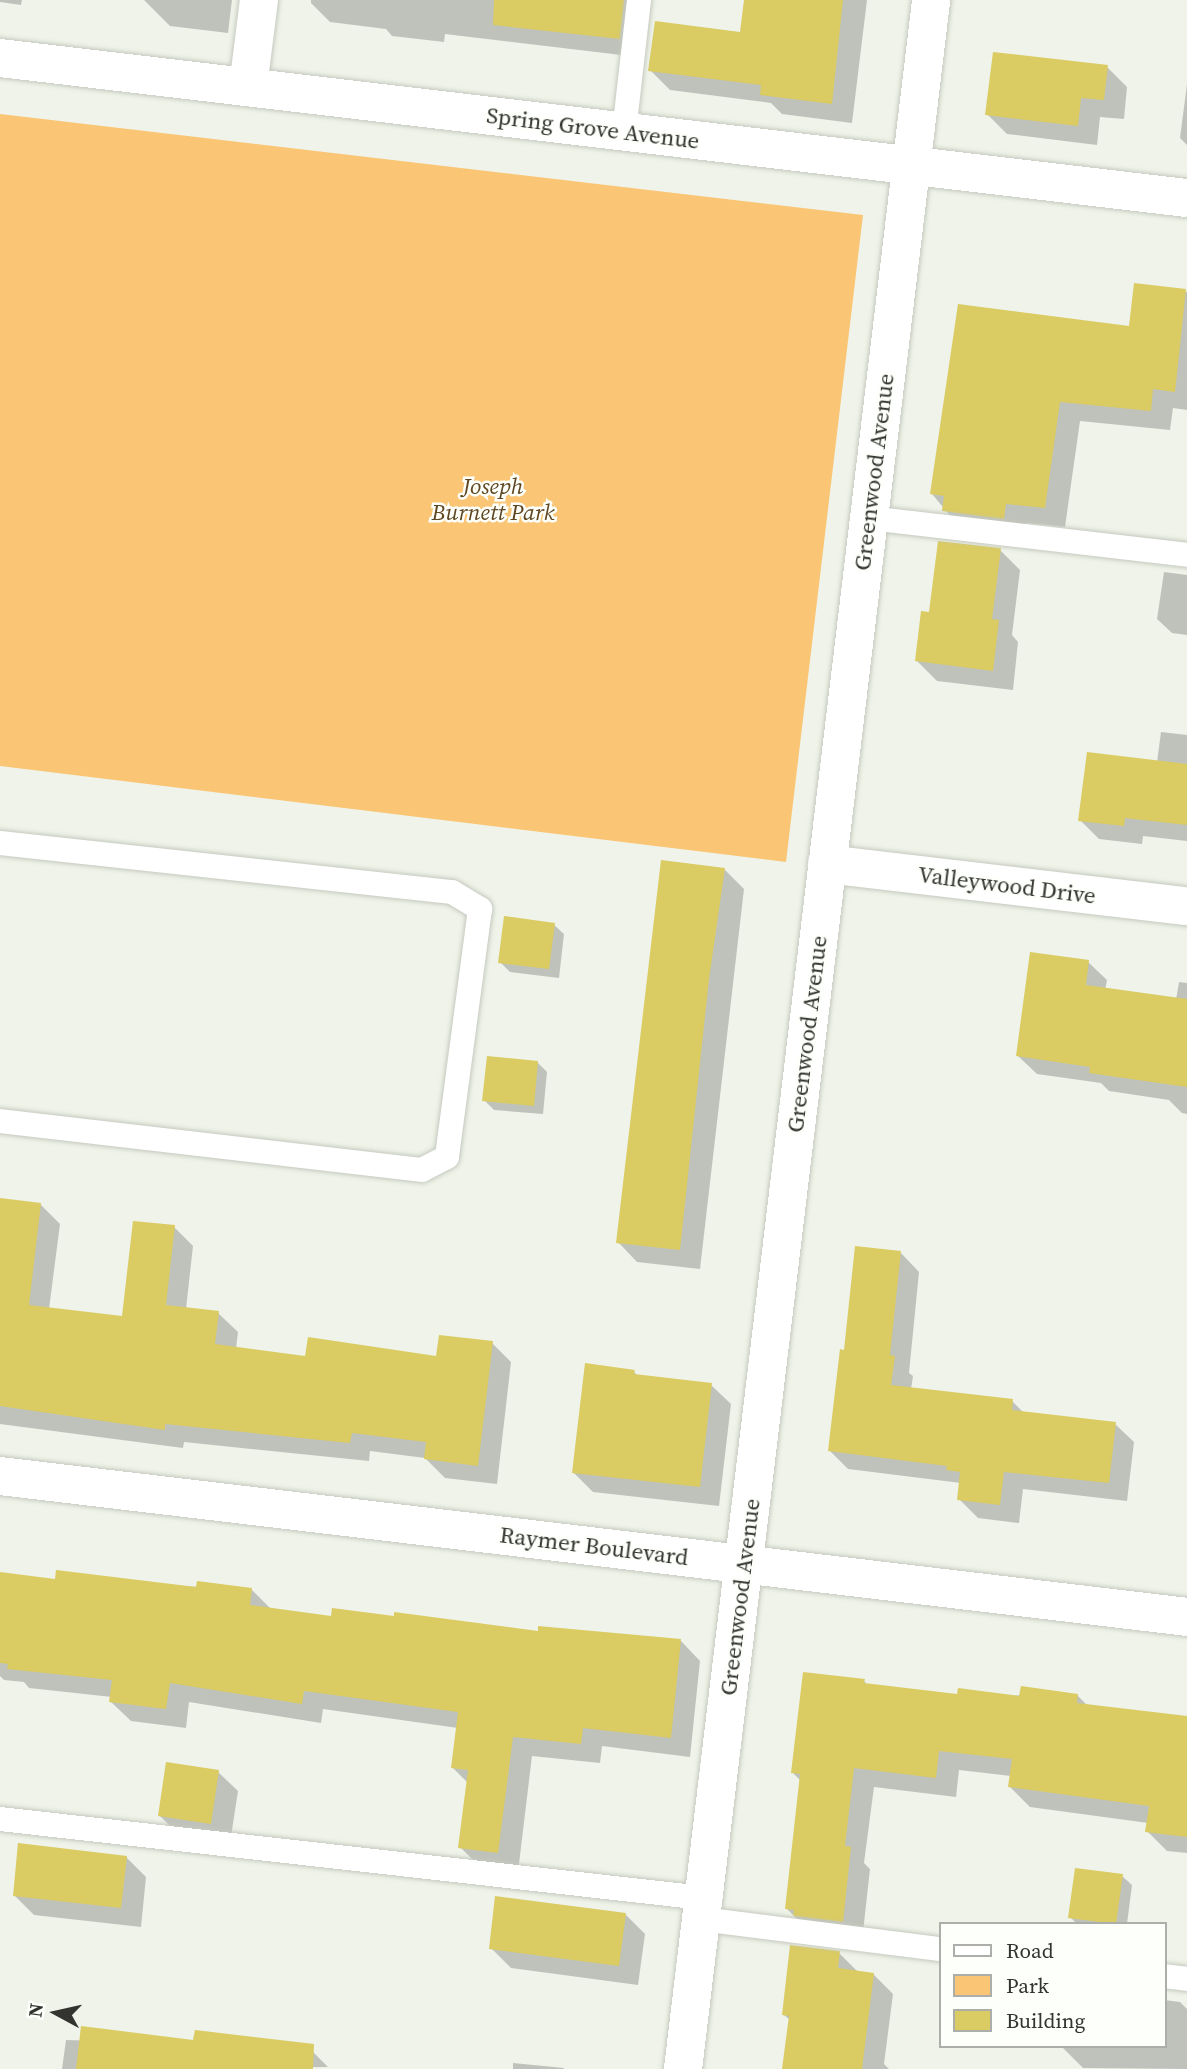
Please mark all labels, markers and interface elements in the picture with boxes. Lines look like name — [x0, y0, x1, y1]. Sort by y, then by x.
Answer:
street label: Spring Grove Avenue — [485, 101, 701, 155]
street label: Greenwood Avenue — [848, 372, 900, 572]
park label: Joseph Burnett Park — [431, 472, 555, 526]
street label: Valleywood Drive — [917, 860, 1097, 910]
street label: Greenwood Avenue — [781, 934, 833, 1134]
street label: Greenwood Avenue — [714, 1497, 766, 1697]
street label: Raymer Boulevard — [498, 1521, 690, 1571]
legend — [939, 1922, 1166, 2048]
text: Road — [1006, 1936, 1054, 1965]
text: Park — [1006, 1971, 1049, 2000]
north arrow — [21, 1978, 91, 2048]
text: N — [21, 2001, 49, 2019]
text: Building — [1006, 2006, 1085, 2035]

